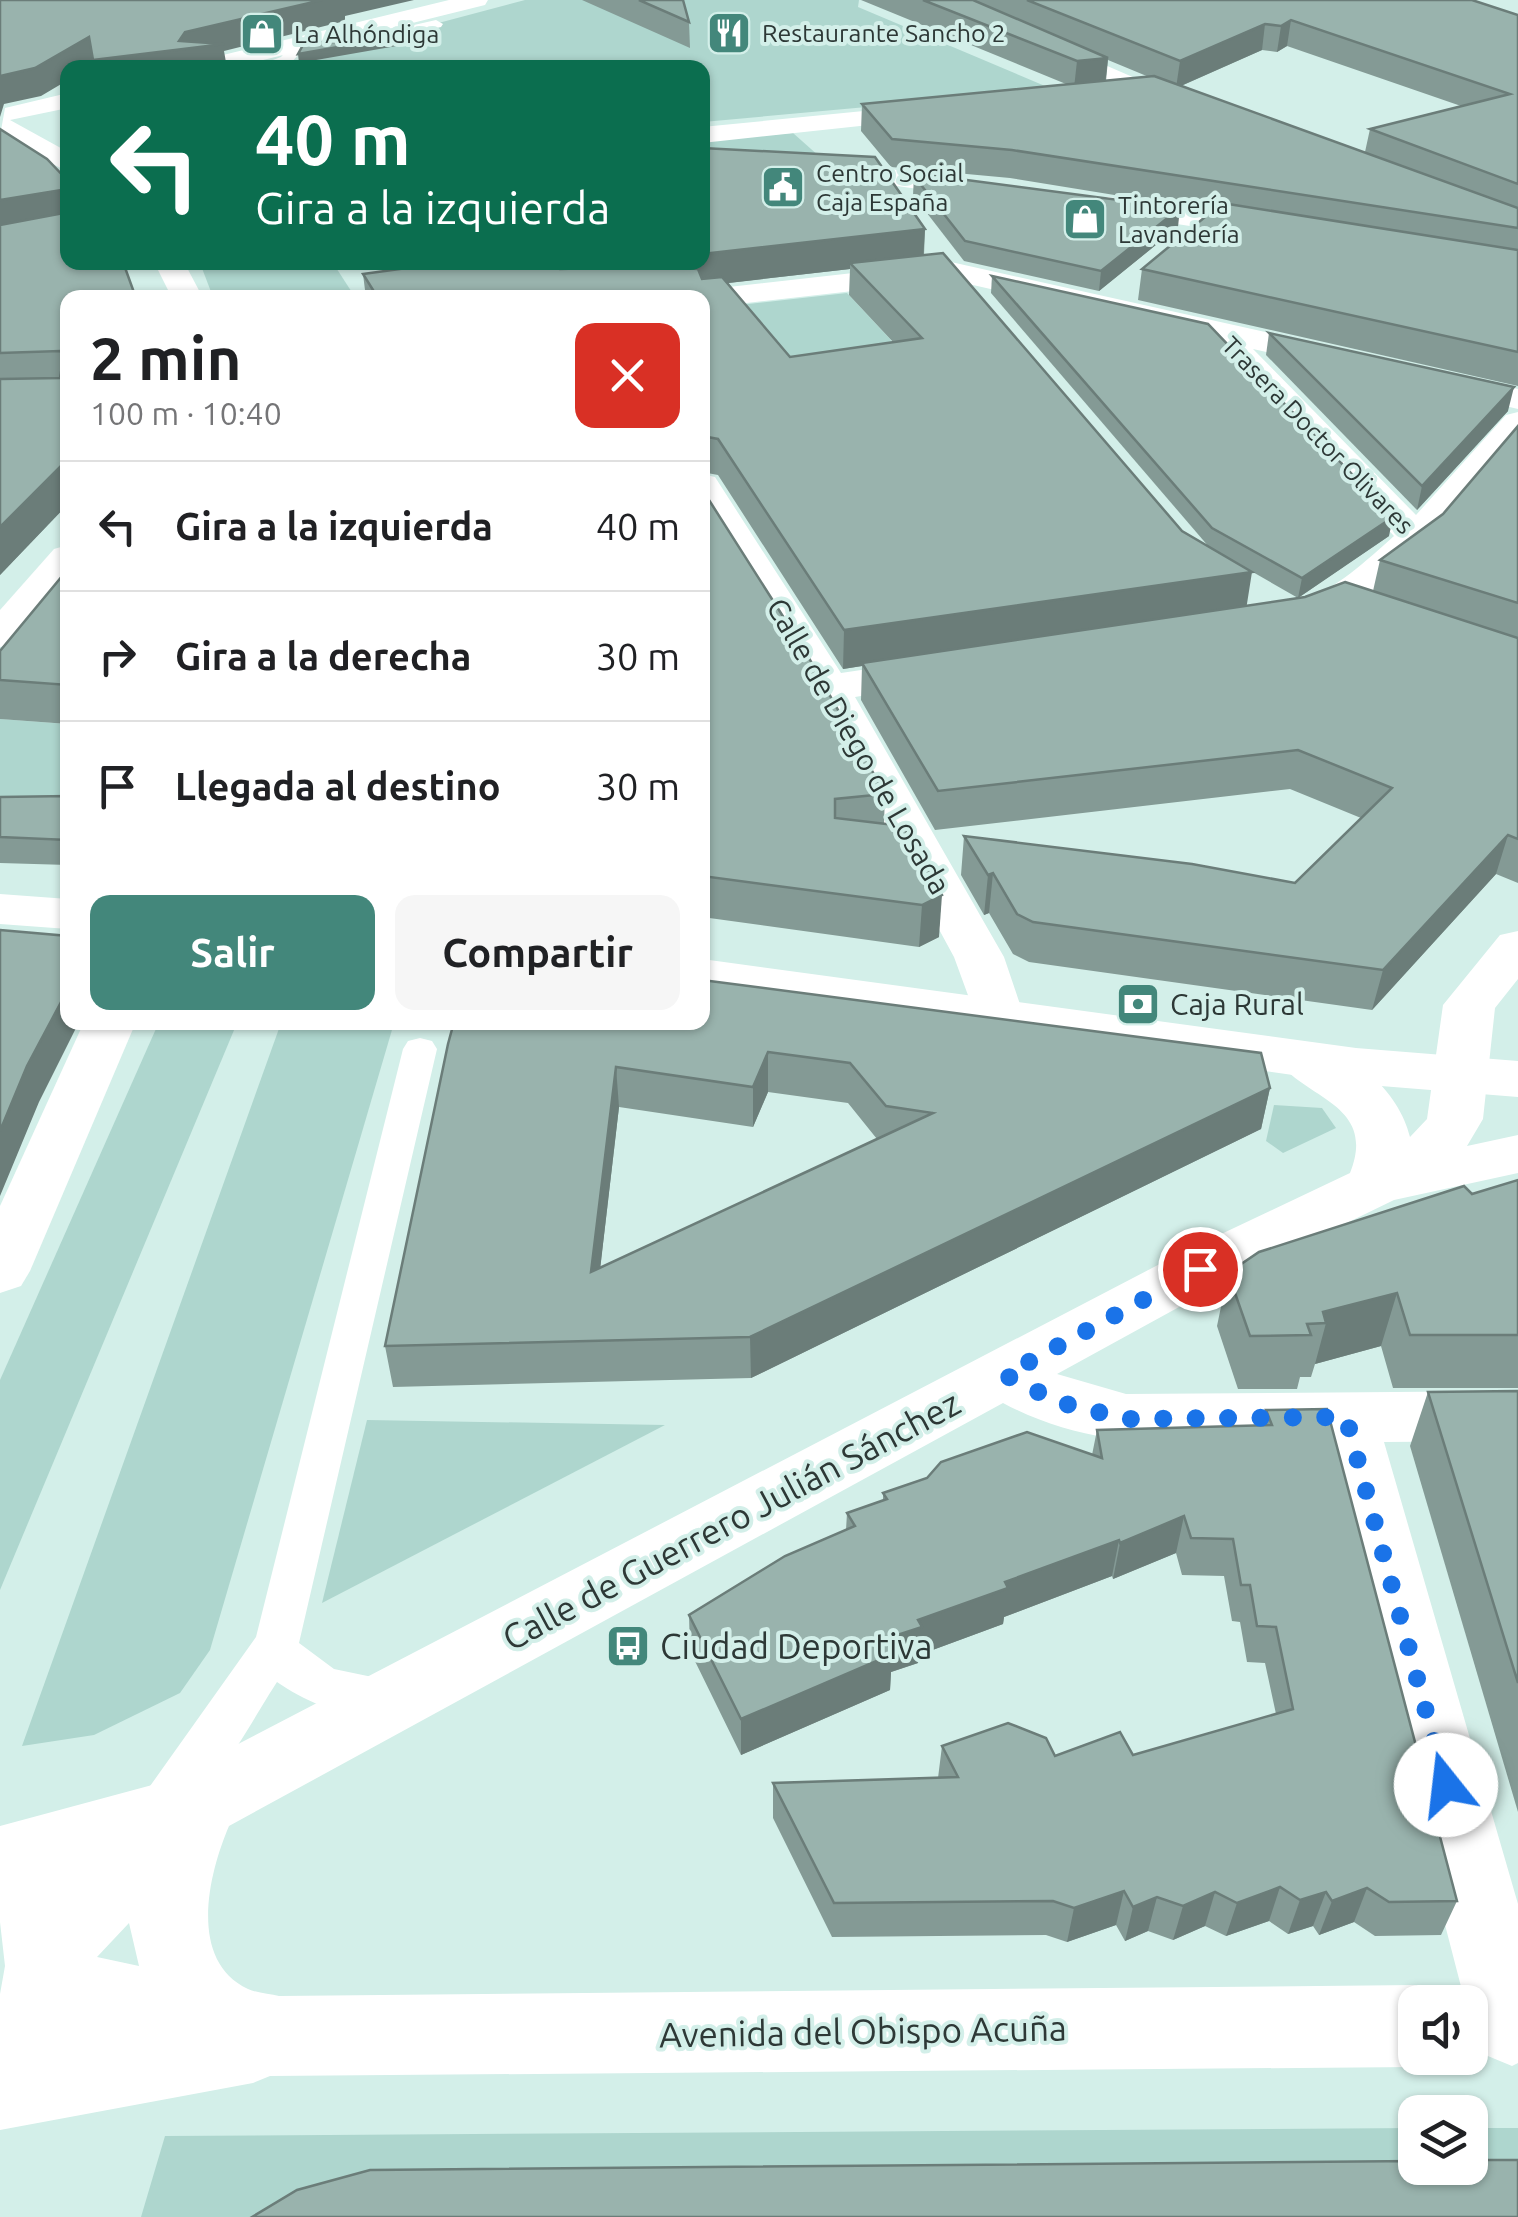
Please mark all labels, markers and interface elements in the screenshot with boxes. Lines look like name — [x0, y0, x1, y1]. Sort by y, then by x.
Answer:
restaurant icon: Restaurante Sancho 2 — [706, 10, 752, 56]
shop icon: La Alhóndiga — [239, 11, 285, 57]
place label: Restaurante Sancho 2 — [762, 19, 1006, 47]
place label: La Alhóndiga — [294, 20, 439, 48]
icon: left — [90, 100, 220, 230]
text: 40 m — [255, 100, 411, 178]
place label: Centro Social Caja España — [816, 159, 964, 216]
public building icon: Centro Social Caja España — [760, 164, 806, 210]
text: Gira a la izquierda — [255, 182, 611, 233]
place label: Tintorería Lavandería — [1118, 191, 1240, 248]
shop icon: Tintorería Lavandería — [1062, 196, 1108, 242]
button: close — [575, 323, 680, 428]
text: 2 min — [90, 324, 242, 391]
street label: Trasera Doctor Olivares — [1217, 331, 1419, 539]
text: 100 m · 10:40 — [90, 395, 282, 431]
icon: left — [90, 499, 145, 554]
text: Gira a la izquierda — [175, 505, 493, 547]
text: 40 m — [596, 505, 680, 547]
street label: Calle de Diego de Losada — [760, 592, 958, 900]
icon: right — [90, 629, 145, 684]
text: Gira a la derecha — [175, 635, 471, 677]
text: 30 m — [596, 635, 680, 677]
icon: arrive — [90, 759, 145, 814]
text: Llegada al destino — [175, 765, 501, 807]
text: 30 m — [596, 765, 680, 807]
button: Salir — [90, 895, 375, 1010]
button: Compartir — [395, 895, 680, 1010]
bank icon: Caja Rural — [1115, 981, 1161, 1027]
place label: Caja Rural — [1170, 987, 1304, 1021]
pin — [1158, 1227, 1243, 1312]
icon: arrive — [1173, 1242, 1228, 1297]
street label: Calle de Guerrero Julián Sánchez — [496, 1382, 966, 1658]
bus stop icon: Ciudad Deportiva — [605, 1623, 651, 1669]
place label: Ciudad Deportiva — [660, 1626, 932, 1666]
position arrow — [1394, 1733, 1498, 1837]
map controls — [1398, 1985, 1488, 2185]
button: sound — [1398, 1985, 1488, 2075]
street label: Avenida del Obispo Acuña — [659, 2007, 1067, 2055]
button: layers — [1398, 2095, 1488, 2185]

